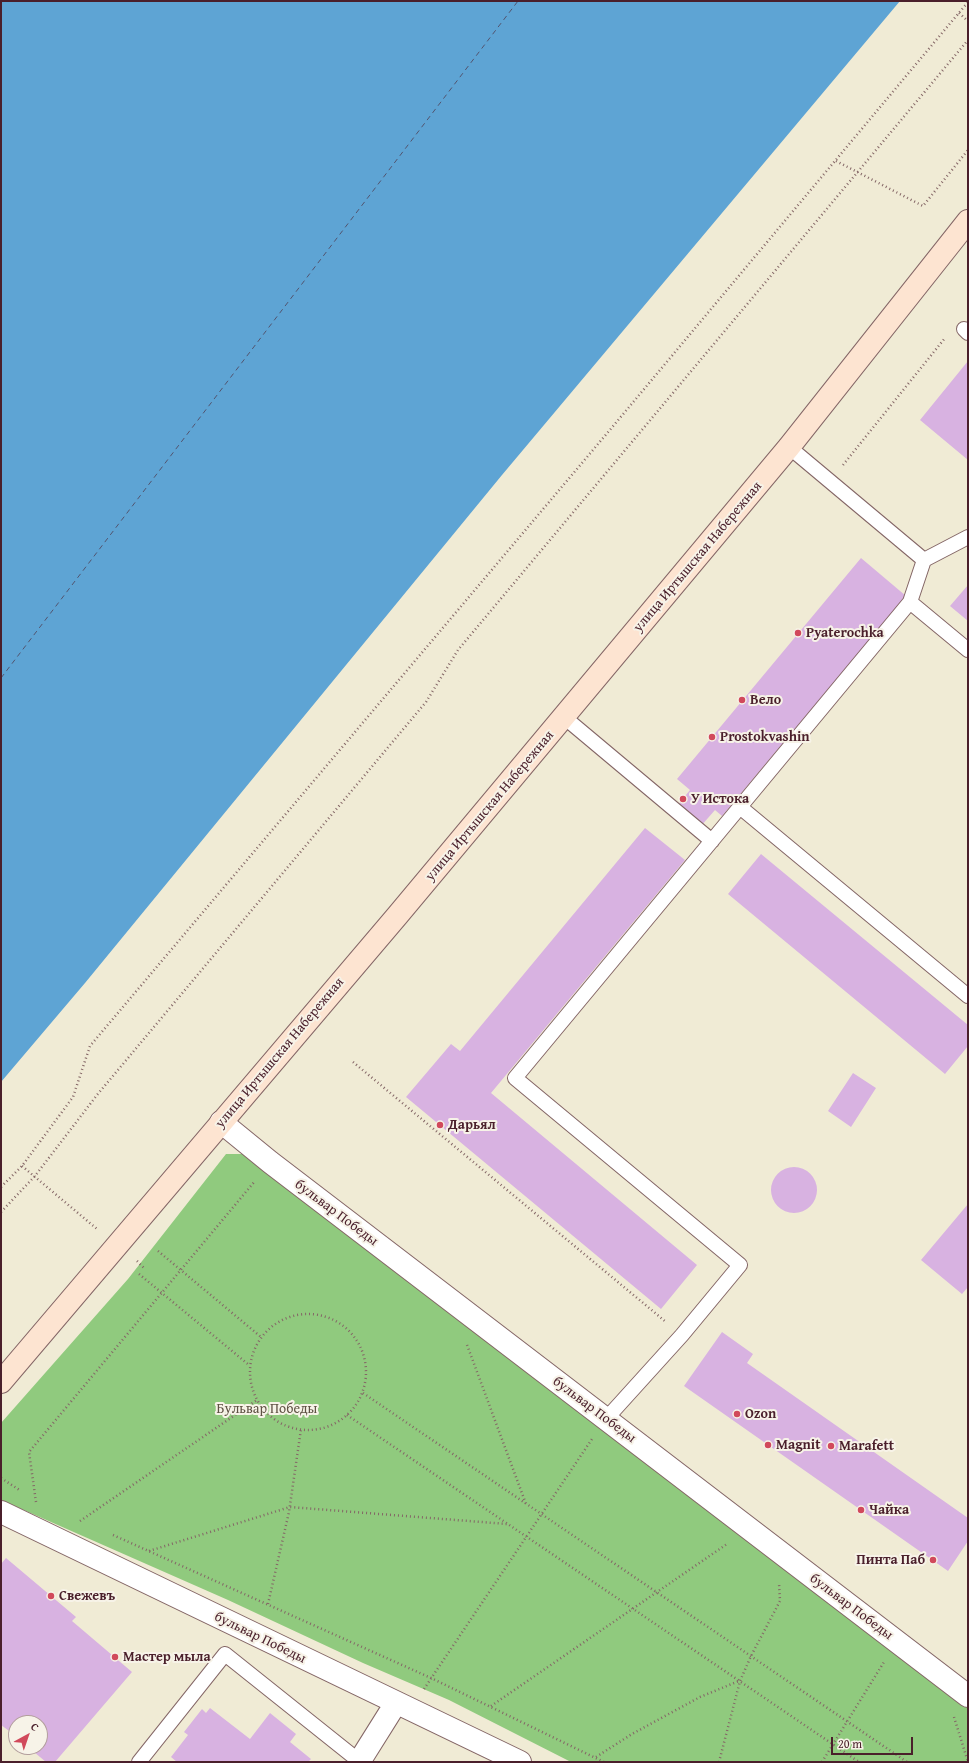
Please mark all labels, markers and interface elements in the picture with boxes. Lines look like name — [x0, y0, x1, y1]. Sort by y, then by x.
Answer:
street label: улица Иртышская Набережная — [630, 478, 766, 636]
place label: Pyaterochka — [806, 625, 884, 641]
marker: Pyaterochka — [793, 628, 803, 638]
place label: Вело — [750, 692, 781, 708]
marker: Вело — [737, 695, 747, 705]
street label: улица Иртышская Набережная — [422, 727, 558, 885]
place label: Prostokvashin — [720, 729, 810, 745]
marker: Prostokvashin — [707, 732, 717, 742]
place label: У Истока — [691, 791, 749, 807]
marker: У Истока — [678, 794, 688, 804]
street label: улица Иртышская Набережная — [212, 974, 348, 1132]
place label: Дарьял — [448, 1117, 496, 1133]
marker: Дарьял — [435, 1120, 445, 1130]
street label: бульвар Победы — [291, 1176, 381, 1250]
street label: бульвар Победы — [549, 1373, 639, 1447]
park label: Бульвар Победы — [217, 1401, 317, 1417]
place label: Ozon — [745, 1406, 776, 1422]
marker: Ozon — [732, 1409, 742, 1419]
place label: Magnit — [776, 1437, 821, 1453]
place label: Marafett — [839, 1438, 894, 1454]
marker: Magnit — [763, 1440, 773, 1450]
marker: Marafett — [826, 1441, 836, 1451]
place label: Чайка — [869, 1502, 909, 1518]
marker: Чайка — [856, 1505, 866, 1515]
place label: Пинта Паб — [856, 1552, 925, 1568]
marker: Пинта Паб — [928, 1555, 938, 1565]
street label: бульвар Победы — [806, 1570, 896, 1644]
place label: Свежевъ — [59, 1588, 115, 1604]
marker: Свежевъ — [46, 1591, 56, 1601]
street label: бульвар Победы — [211, 1609, 309, 1667]
place label: Мастер мыла — [123, 1649, 211, 1665]
marker: Мастер мыла — [110, 1652, 120, 1662]
north arrow — [8, 1715, 48, 1755]
text: С — [28, 1718, 43, 1735]
scale bar — [833, 1729, 915, 1755]
text: 20 m — [838, 1735, 862, 1752]

